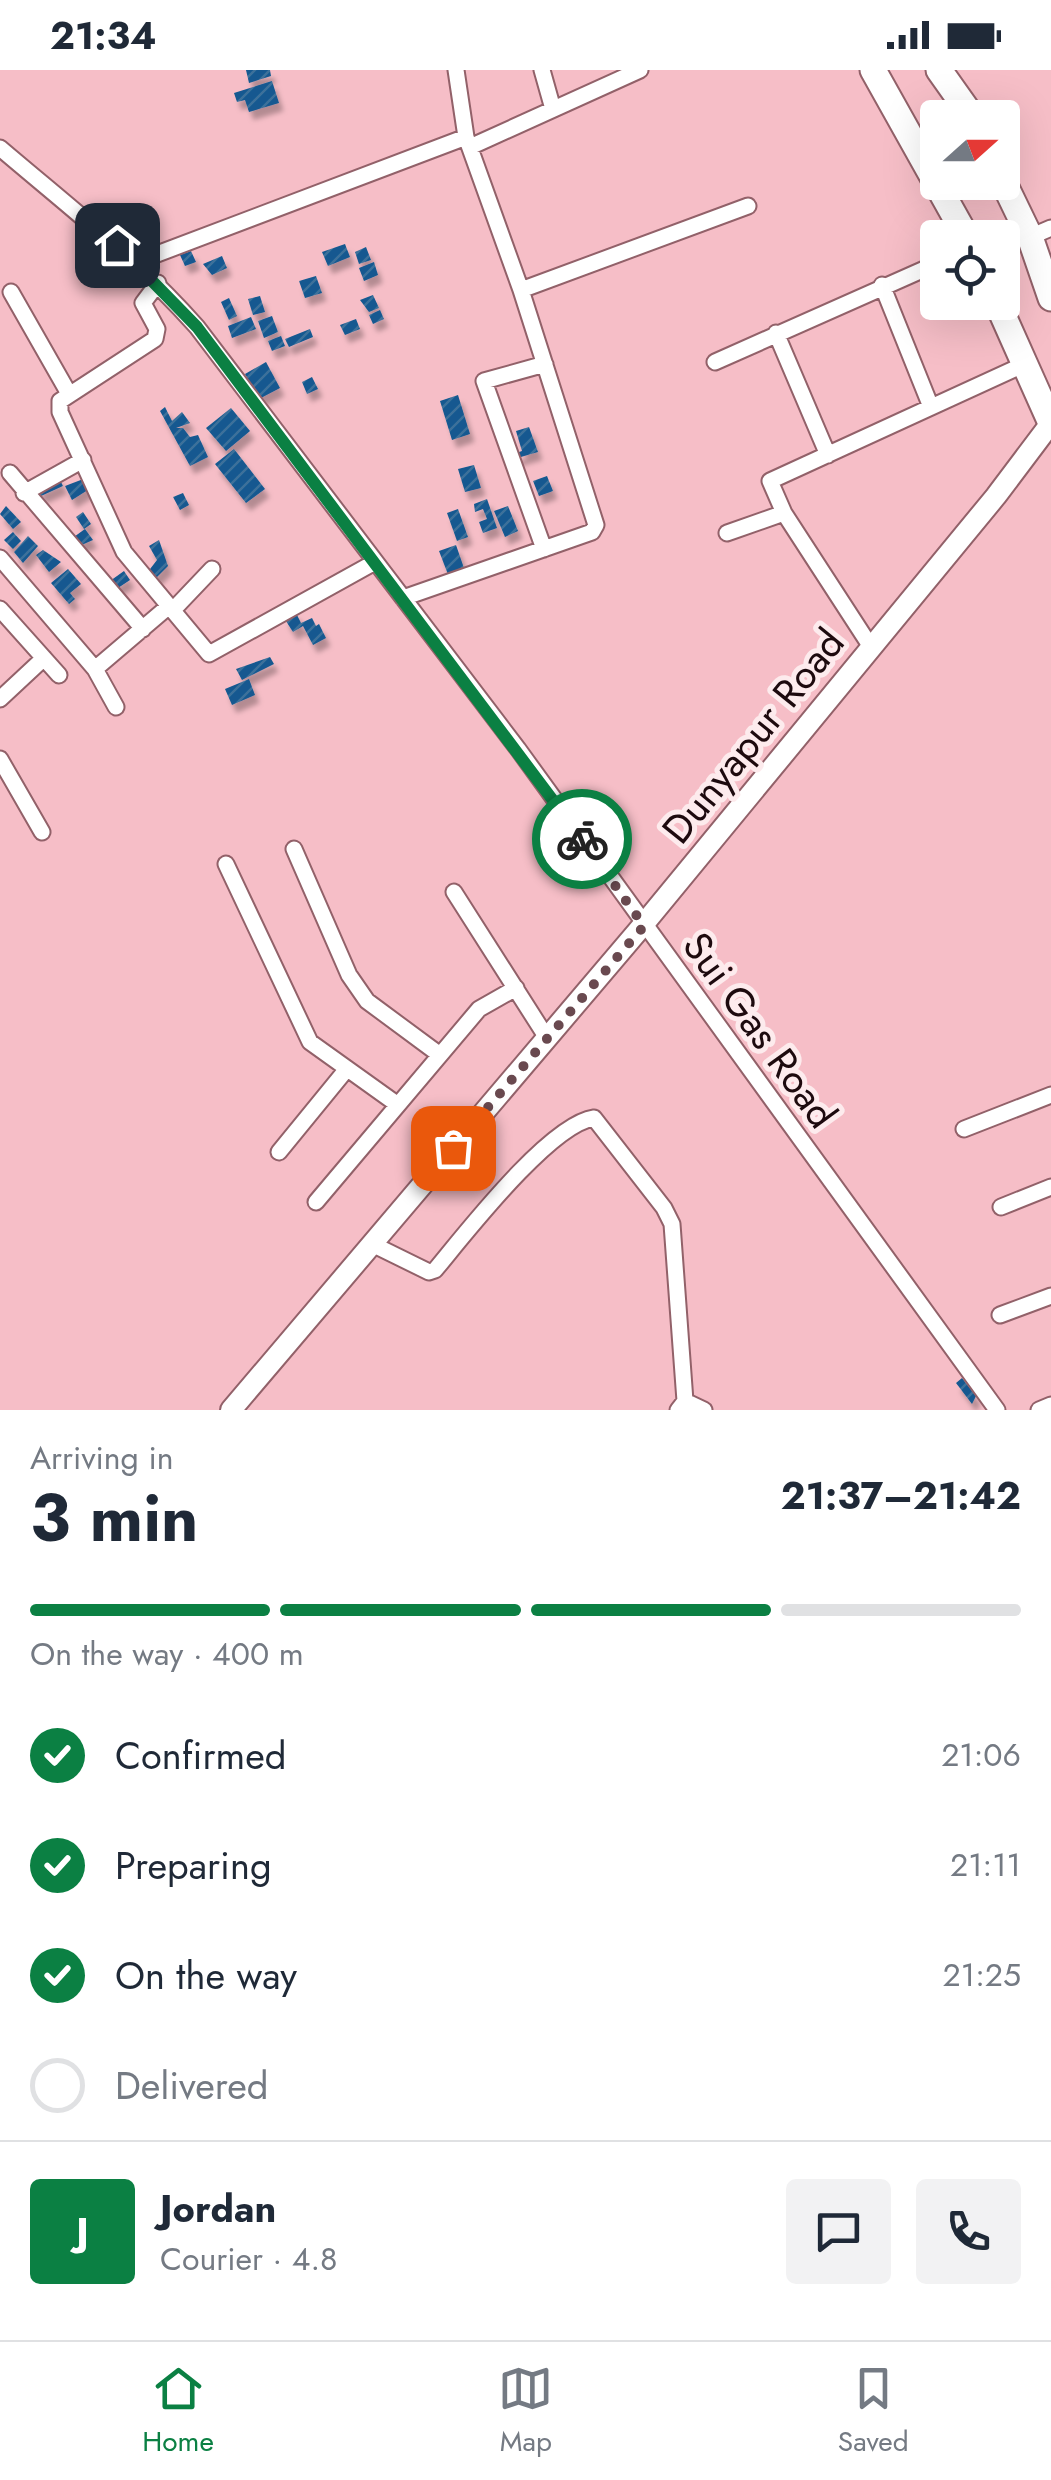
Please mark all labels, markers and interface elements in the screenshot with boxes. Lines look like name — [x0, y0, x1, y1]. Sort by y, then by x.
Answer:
text: 21:34 — [50, 8, 157, 63]
north arrow — [920, 100, 1020, 200]
map controls — [920, 100, 1020, 320]
pin — [75, 203, 160, 288]
icon: home — [90, 218, 145, 273]
button: locate — [920, 220, 1020, 320]
street label: Dunyapur Road — [648, 616, 858, 856]
courier — [532, 789, 632, 889]
icon: bike — [555, 812, 610, 867]
street label: Sui Gas Road — [669, 920, 851, 1140]
pin — [411, 1106, 496, 1191]
icon: bag — [426, 1121, 481, 1176]
text: Arriving in — [30, 1435, 174, 1481]
text: 21:37–21:42 — [781, 1468, 1021, 1523]
text: 3 min — [30, 1471, 198, 1565]
text: On the way · 400 m — [30, 1631, 304, 1677]
icon: check — [30, 1728, 85, 1783]
text: Confirmed — [115, 1728, 286, 1783]
text: 21:06 — [941, 1732, 1021, 1778]
icon: check — [30, 1838, 85, 1893]
text: Preparing — [115, 1838, 272, 1893]
text: 21:11 — [950, 1842, 1021, 1888]
icon: check — [30, 1948, 85, 2003]
text: On the way — [115, 1948, 297, 2003]
text: 21:25 — [943, 1952, 1021, 1998]
text: Delivered — [115, 2058, 268, 2113]
button: chat — [786, 2179, 891, 2284]
button: phone — [916, 2179, 1021, 2284]
text: Jordan — [160, 2181, 276, 2236]
text: J — [76, 2204, 89, 2259]
text: Courier · 4.8 — [160, 2236, 337, 2282]
tab: Home — [142, 2361, 214, 2462]
tab: Map — [498, 2361, 553, 2462]
tab: Saved — [838, 2361, 909, 2462]

